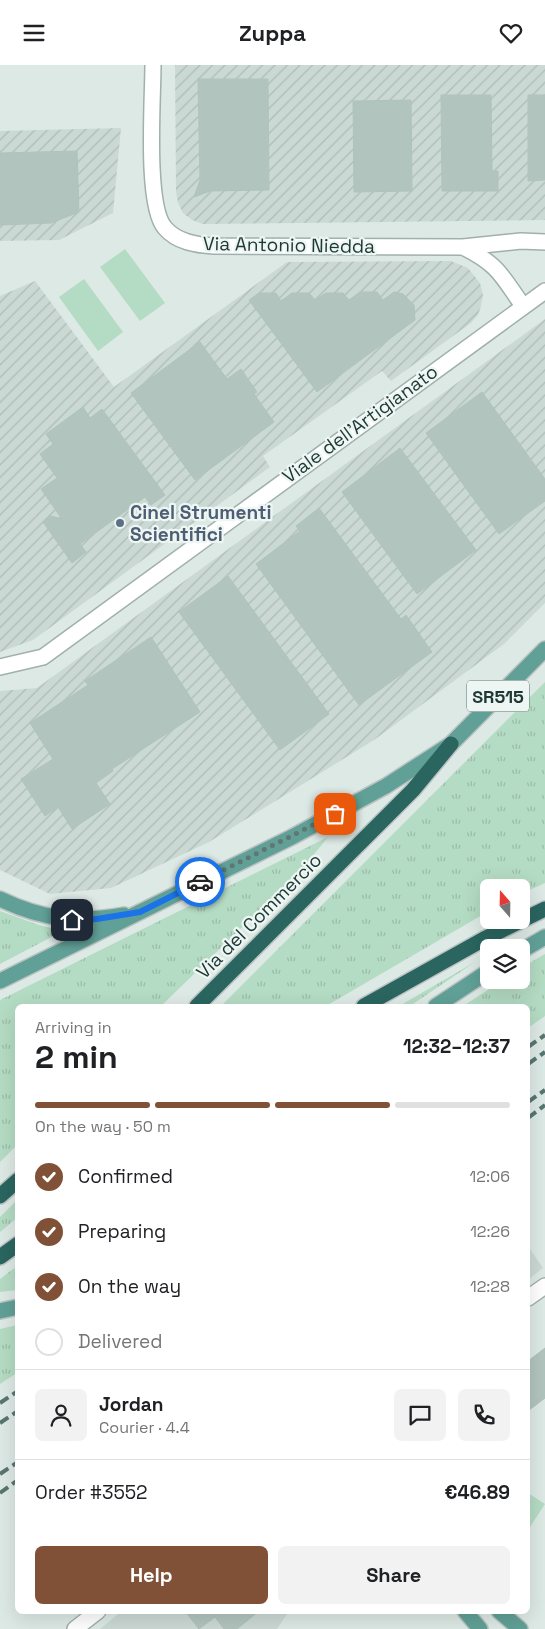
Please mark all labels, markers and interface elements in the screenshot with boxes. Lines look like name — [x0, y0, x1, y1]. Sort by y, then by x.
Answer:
icon: menu — [20, 19, 48, 47]
text: Zuppa — [239, 19, 306, 47]
icon: heart — [497, 19, 525, 47]
street label: Via Antonio Niedda — [203, 231, 375, 259]
street label: Viale dell'Artigianato — [277, 359, 443, 489]
place label: Cinel Strumenti Scientifici — [130, 500, 272, 547]
marker: Cinel Strumenti Scientifici — [114, 517, 126, 529]
road number: SR515 — [467, 681, 529, 711]
pin — [314, 793, 356, 835]
icon: bag — [321, 800, 349, 828]
street label: Via del Commercio — [191, 848, 327, 984]
courier — [175, 857, 225, 907]
icon: car — [186, 868, 214, 896]
north arrow — [480, 879, 530, 929]
map controls — [480, 879, 530, 989]
pin — [51, 899, 93, 941]
icon: home — [58, 906, 86, 934]
button: layers — [480, 939, 530, 989]
text: Arriving in — [35, 1017, 112, 1038]
text: 12:32–12:37 — [403, 1034, 510, 1059]
text: 2 min — [35, 1037, 118, 1077]
text: On the way · 50 m — [35, 1116, 171, 1137]
icon: check — [35, 1163, 63, 1191]
text: Confirmed — [78, 1164, 173, 1189]
text: 12:06 — [470, 1166, 510, 1187]
icon: check — [35, 1218, 63, 1246]
text: Preparing — [78, 1219, 166, 1244]
text: 12:26 — [470, 1221, 510, 1242]
icon: check — [35, 1273, 63, 1301]
text: On the way — [78, 1274, 181, 1299]
text: 12:28 — [470, 1276, 510, 1297]
text: Delivered — [78, 1329, 163, 1354]
button: person — [35, 1389, 87, 1441]
button: chat — [394, 1389, 446, 1441]
button: phone — [458, 1389, 510, 1441]
text: Jordan — [99, 1392, 164, 1417]
text: Courier · 4.4 — [99, 1417, 190, 1438]
text: Order #3552 — [35, 1480, 148, 1505]
text: €46.89 — [445, 1480, 510, 1505]
button: Help — [35, 1546, 268, 1604]
button: Share — [278, 1546, 510, 1604]

